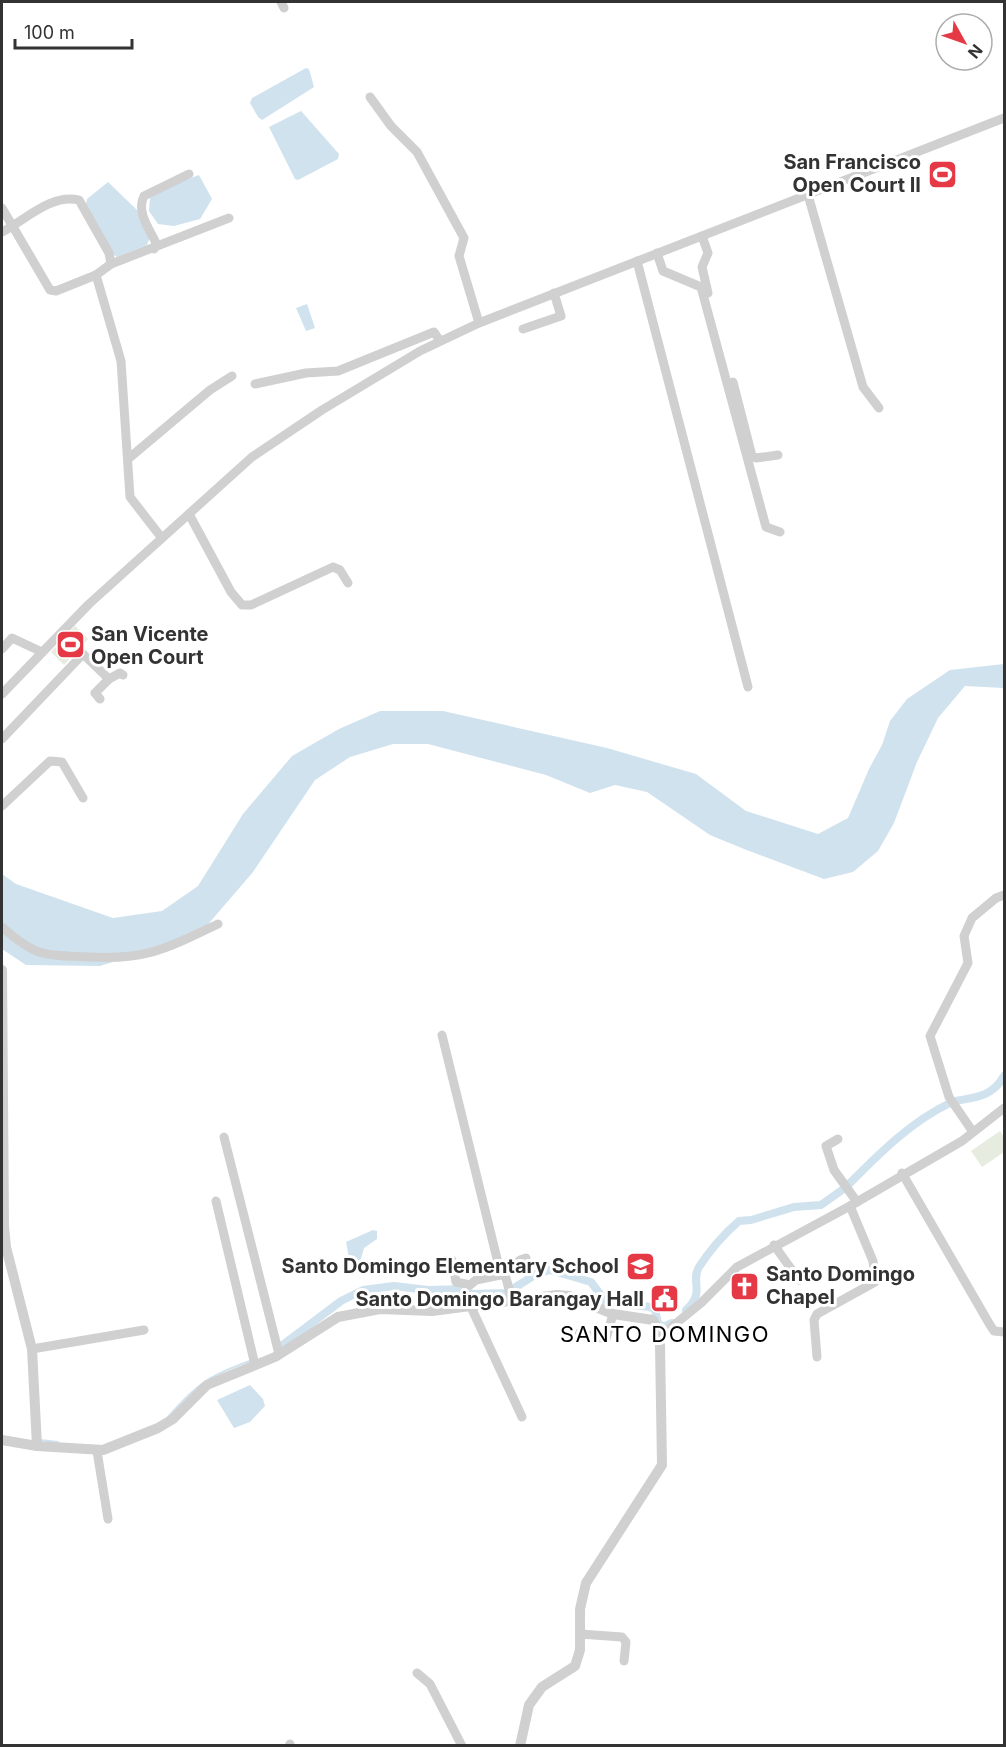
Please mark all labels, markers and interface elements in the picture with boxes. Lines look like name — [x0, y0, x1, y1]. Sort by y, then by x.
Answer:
scale bar — [15, 12, 132, 50]
north arrow — [934, 12, 994, 72]
text: 100 m — [24, 22, 75, 43]
text: N — [964, 41, 987, 63]
place label: San Francisco Open Court II — [783, 150, 921, 197]
sports icon: San Francisco Open Court II — [926, 158, 958, 190]
place label: San Vicente Open Court — [91, 622, 209, 669]
sports icon: San Vicente Open Court — [54, 629, 86, 661]
school or university icon: Santo Domingo Elementary School — [624, 1250, 656, 1282]
place label: Santo Domingo Elementary School — [282, 1254, 619, 1278]
place label: Santo Domingo Chapel — [766, 1262, 915, 1309]
church icon: Santo Domingo Chapel — [729, 1270, 761, 1302]
public building icon: Santo Domingo Barangay Hall — [649, 1283, 681, 1315]
place label: Santo Domingo Barangay Hall — [355, 1287, 644, 1311]
district label: SANTO DOMINGO — [560, 1321, 770, 1347]

